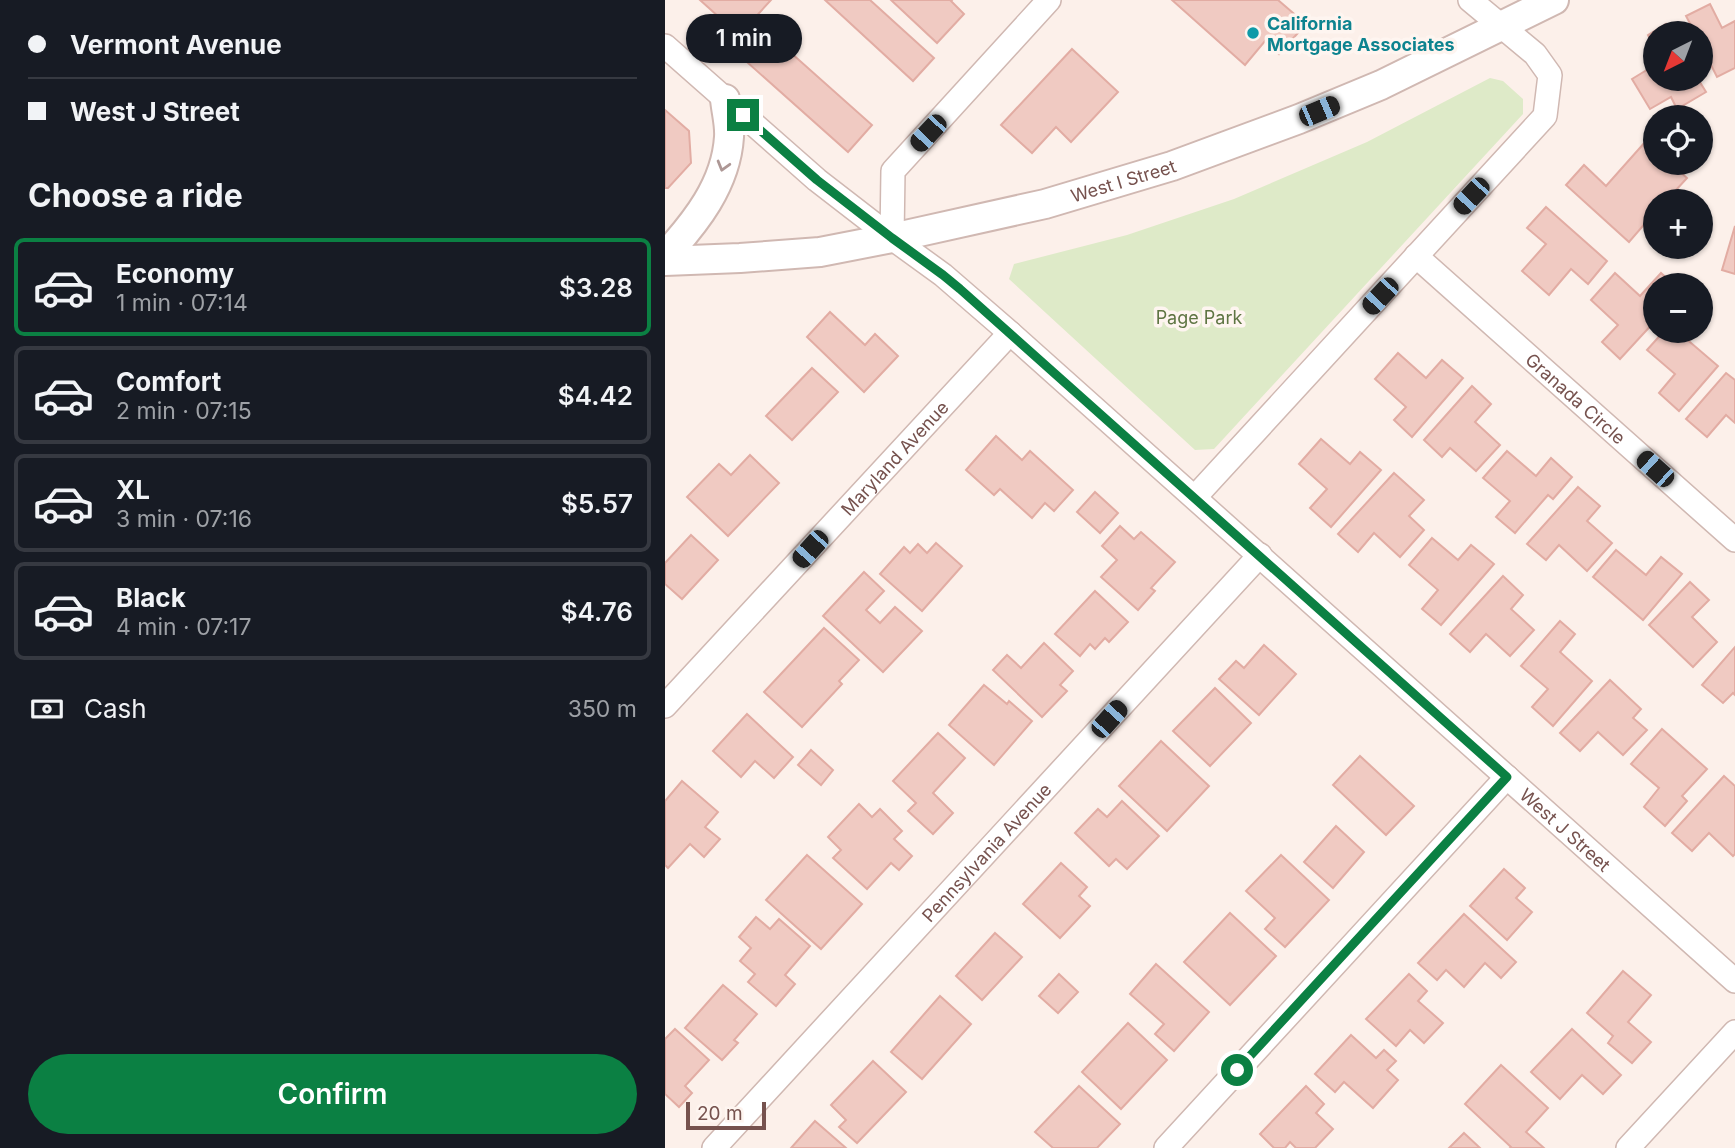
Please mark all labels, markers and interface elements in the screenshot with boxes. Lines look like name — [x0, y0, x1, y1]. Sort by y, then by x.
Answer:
callout: 1 min — [685, 13, 801, 62]
place label: California Mortgage Associates — [1267, 13, 1455, 55]
north arrow — [1643, 21, 1713, 91]
map controls — [1643, 21, 1713, 343]
text: 1 min — [716, 24, 772, 52]
marker: California Mortgage Associates — [1245, 25, 1261, 41]
text: Vermont Avenue — [70, 29, 282, 60]
car — [1296, 93, 1343, 129]
text: West J Street — [70, 96, 240, 127]
route end — [727, 99, 759, 131]
button: locate — [1643, 105, 1713, 175]
car — [906, 110, 951, 156]
street label: West I Street — [1068, 155, 1179, 206]
one-way arrow — [717, 160, 732, 172]
car — [1449, 173, 1494, 219]
text: Choose a ride — [28, 176, 243, 215]
button: + — [1643, 189, 1713, 259]
icon: car — [32, 256, 95, 319]
text: Economy — [116, 258, 234, 289]
text: $3.28 — [559, 272, 633, 303]
car — [1358, 273, 1403, 319]
button: − — [1643, 273, 1713, 343]
text: 1 min · 07:14 — [116, 289, 248, 317]
park label: Page Park — [1156, 307, 1242, 328]
street label: Granada Circle — [1522, 348, 1630, 448]
icon: car — [32, 364, 95, 427]
text: Comfort — [116, 366, 221, 397]
text: $4.42 — [558, 380, 633, 411]
street label: Maryland Avenue — [837, 396, 953, 519]
text: 2 min · 07:15 — [116, 397, 252, 425]
car — [1633, 447, 1678, 491]
icon: car — [32, 472, 95, 535]
text: XL — [116, 474, 150, 505]
text: $5.57 — [561, 488, 633, 519]
text: 3 min · 07:16 — [116, 505, 252, 533]
car — [789, 526, 832, 572]
icon: car — [32, 580, 95, 643]
text: Black — [116, 582, 186, 613]
text: $4.76 — [561, 596, 633, 627]
text: 4 min · 07:17 — [116, 613, 252, 641]
icon: cash — [28, 690, 66, 728]
text: Cash — [84, 693, 147, 724]
text: 350 m — [568, 695, 637, 723]
car — [1088, 696, 1131, 742]
street label: Pennsylvania Avenue — [917, 779, 1055, 926]
street label: West J Street — [1516, 784, 1615, 875]
button: Confirm — [28, 1054, 637, 1134]
route start — [1221, 1054, 1253, 1086]
scale bar — [686, 1099, 767, 1131]
text: 20 m — [697, 1102, 743, 1125]

